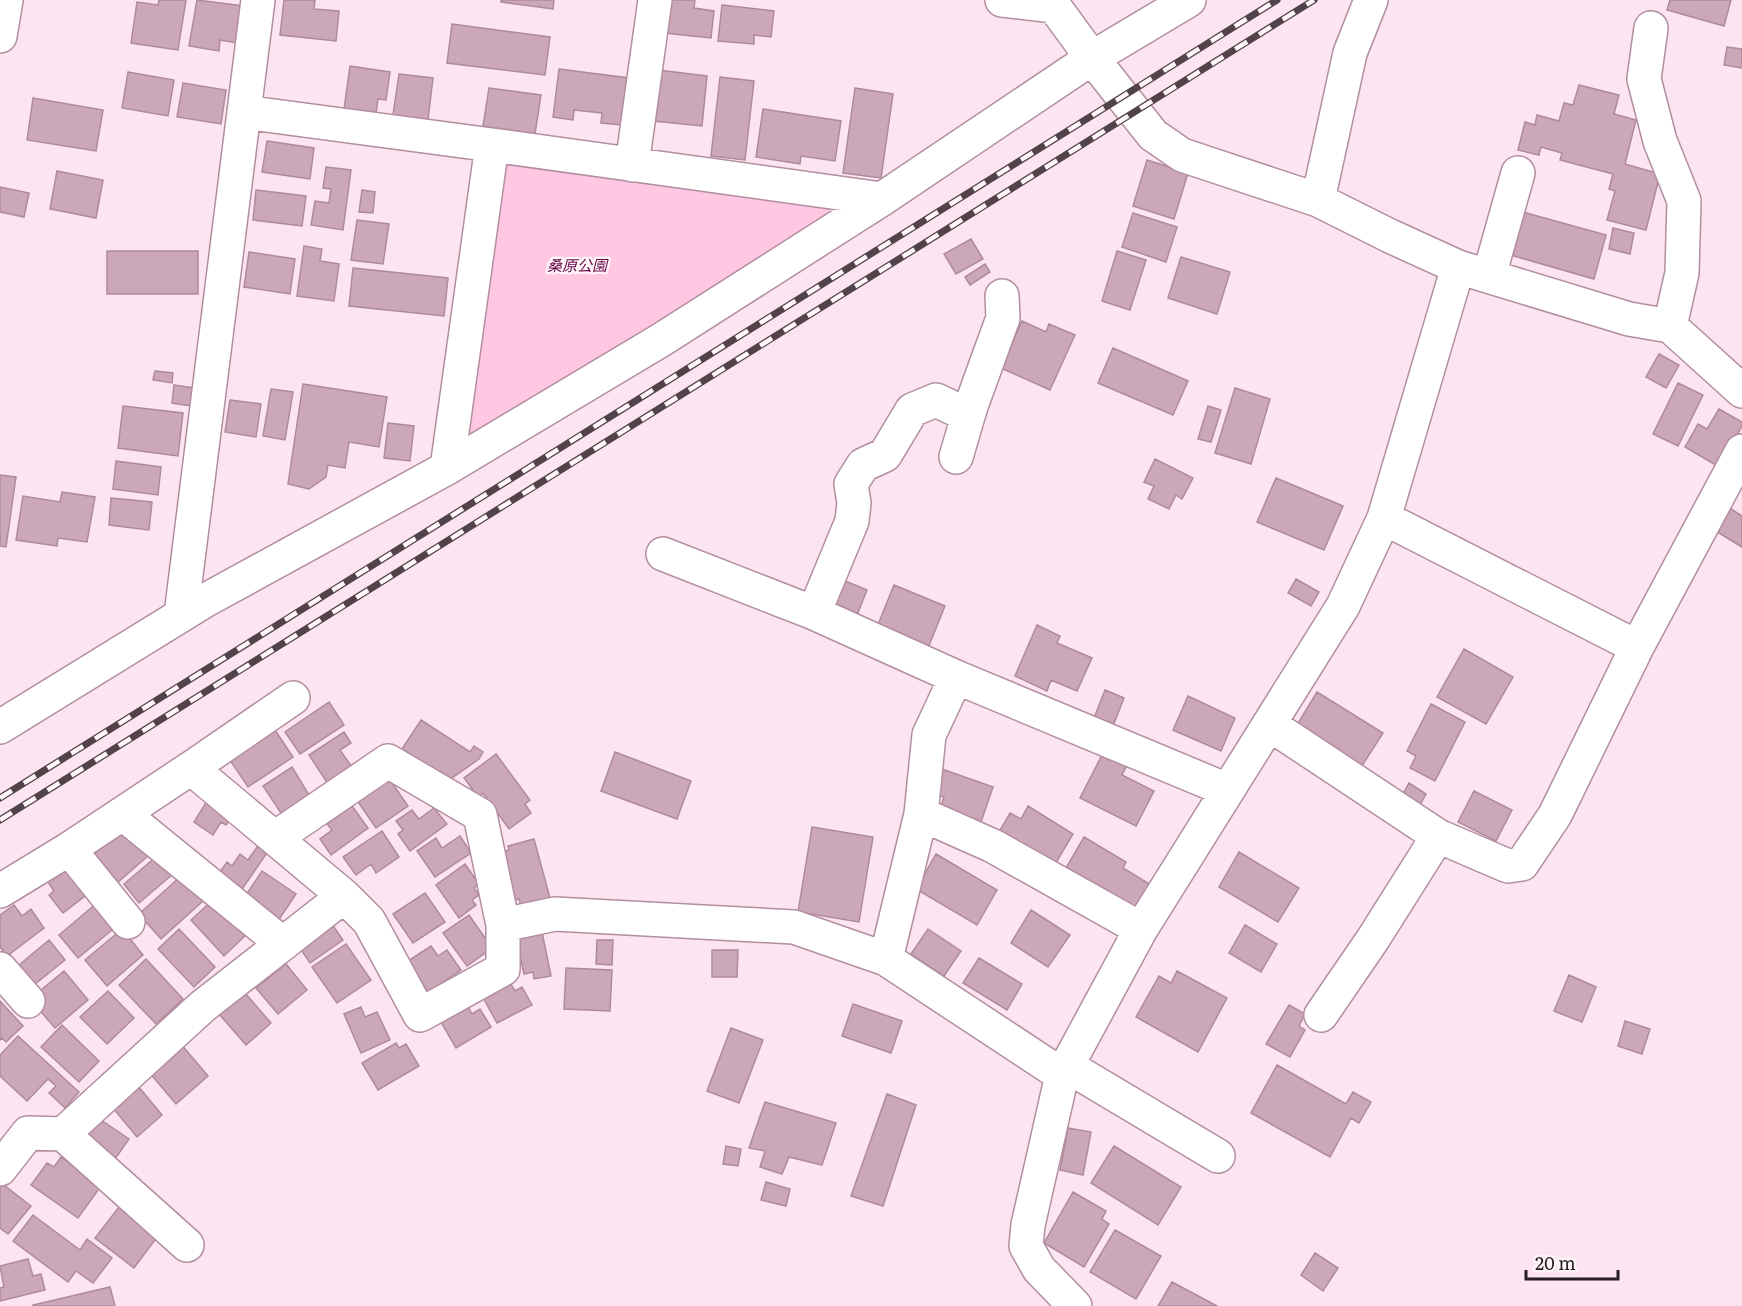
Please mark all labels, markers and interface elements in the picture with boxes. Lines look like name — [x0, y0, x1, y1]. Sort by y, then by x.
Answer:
park label: 桑原公園 — [547, 253, 609, 276]
scale bar — [1526, 1243, 1618, 1281]
text: 20 m — [1535, 1249, 1576, 1276]

